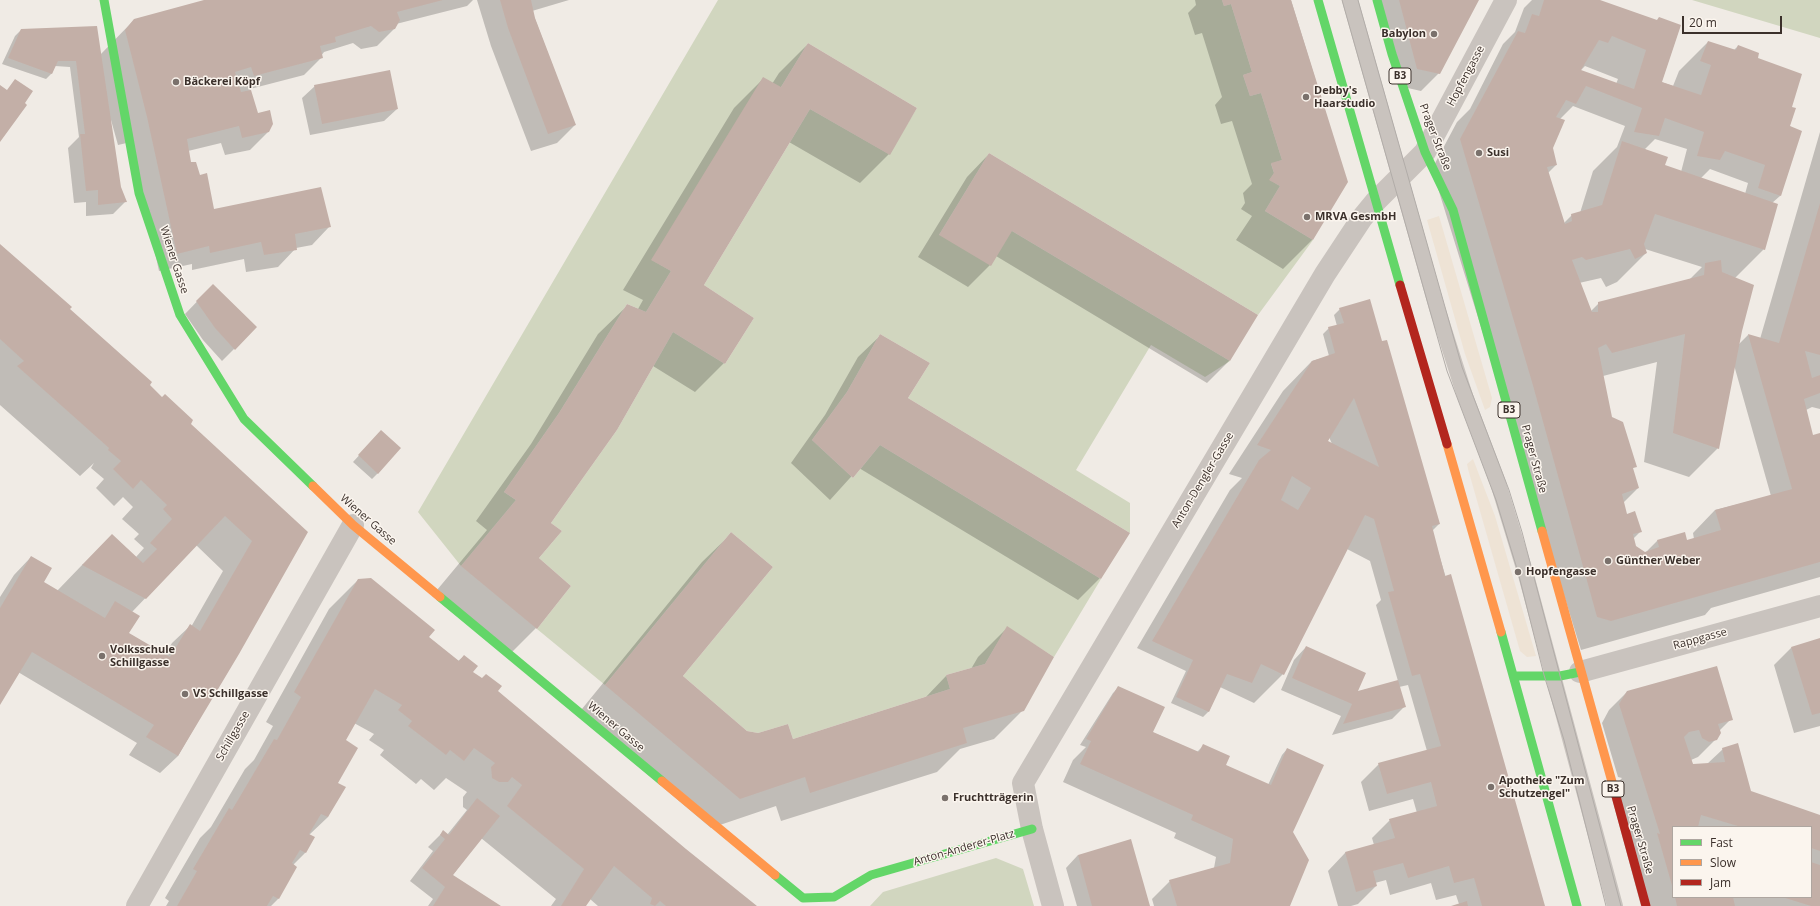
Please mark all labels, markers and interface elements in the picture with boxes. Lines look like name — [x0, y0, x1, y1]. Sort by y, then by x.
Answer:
scale bar — [1684, 8, 1784, 34]
text: 20 m — [1689, 14, 1717, 31]
place label: Babylon — [1381, 27, 1426, 41]
marker: Babylon — [1429, 29, 1439, 39]
street label: Hopfengasse — [1444, 43, 1488, 109]
road number: B3 — [1389, 68, 1411, 84]
place label: Bäckerei Köpf — [184, 75, 260, 89]
marker: Bäckerei Köpf — [171, 77, 181, 87]
place label: Debby's Haarstudio — [1314, 84, 1375, 110]
marker: Debby's Haarstudio — [1301, 92, 1311, 102]
street label: Prager Straße — [1416, 102, 1454, 172]
place label: Susi — [1487, 146, 1509, 160]
marker: Susi — [1474, 148, 1484, 158]
place label: MRVA GesmbH — [1315, 210, 1396, 224]
marker: MRVA GesmbH — [1302, 212, 1312, 222]
street label: Wiener Gasse — [157, 225, 191, 295]
road number: B3 — [1498, 402, 1520, 418]
street label: Prager Straße — [1519, 423, 1549, 495]
street label: Anton-Dengler-Gasse — [1169, 430, 1237, 530]
street label: Wiener Gasse — [337, 492, 399, 548]
place label: Günther Weber — [1616, 554, 1700, 568]
marker: Günther Weber — [1603, 556, 1613, 566]
place label: Hopfengasse — [1526, 565, 1596, 579]
marker: Hopfengasse — [1513, 567, 1523, 577]
street label: Rappgasse — [1672, 625, 1728, 653]
place label: Volksschule Schillgasse — [110, 643, 175, 669]
marker: Volksschule Schillgasse — [97, 651, 107, 661]
place label: VS Schillgasse — [193, 687, 268, 701]
marker: VS Schillgasse — [180, 689, 190, 699]
street label: Wiener Gasse — [585, 699, 647, 755]
street label: Schillgasse — [214, 709, 252, 763]
place label: Apotheke "Zum Schutzengel" — [1499, 774, 1585, 800]
road number: B3 — [1602, 781, 1624, 797]
marker: Apotheke "Zum Schutzengel" — [1486, 782, 1496, 792]
place label: Fruchtträgerin — [953, 791, 1034, 805]
marker: Fruchtträgerin — [940, 793, 950, 803]
street label: Prager Straße — [1624, 804, 1656, 876]
legend — [1672, 826, 1812, 898]
street label: Anton-Anderer-Platz — [912, 827, 1016, 869]
text: Fast — [1710, 834, 1733, 851]
text: Slow — [1710, 854, 1736, 871]
text: Jam — [1710, 874, 1731, 891]

